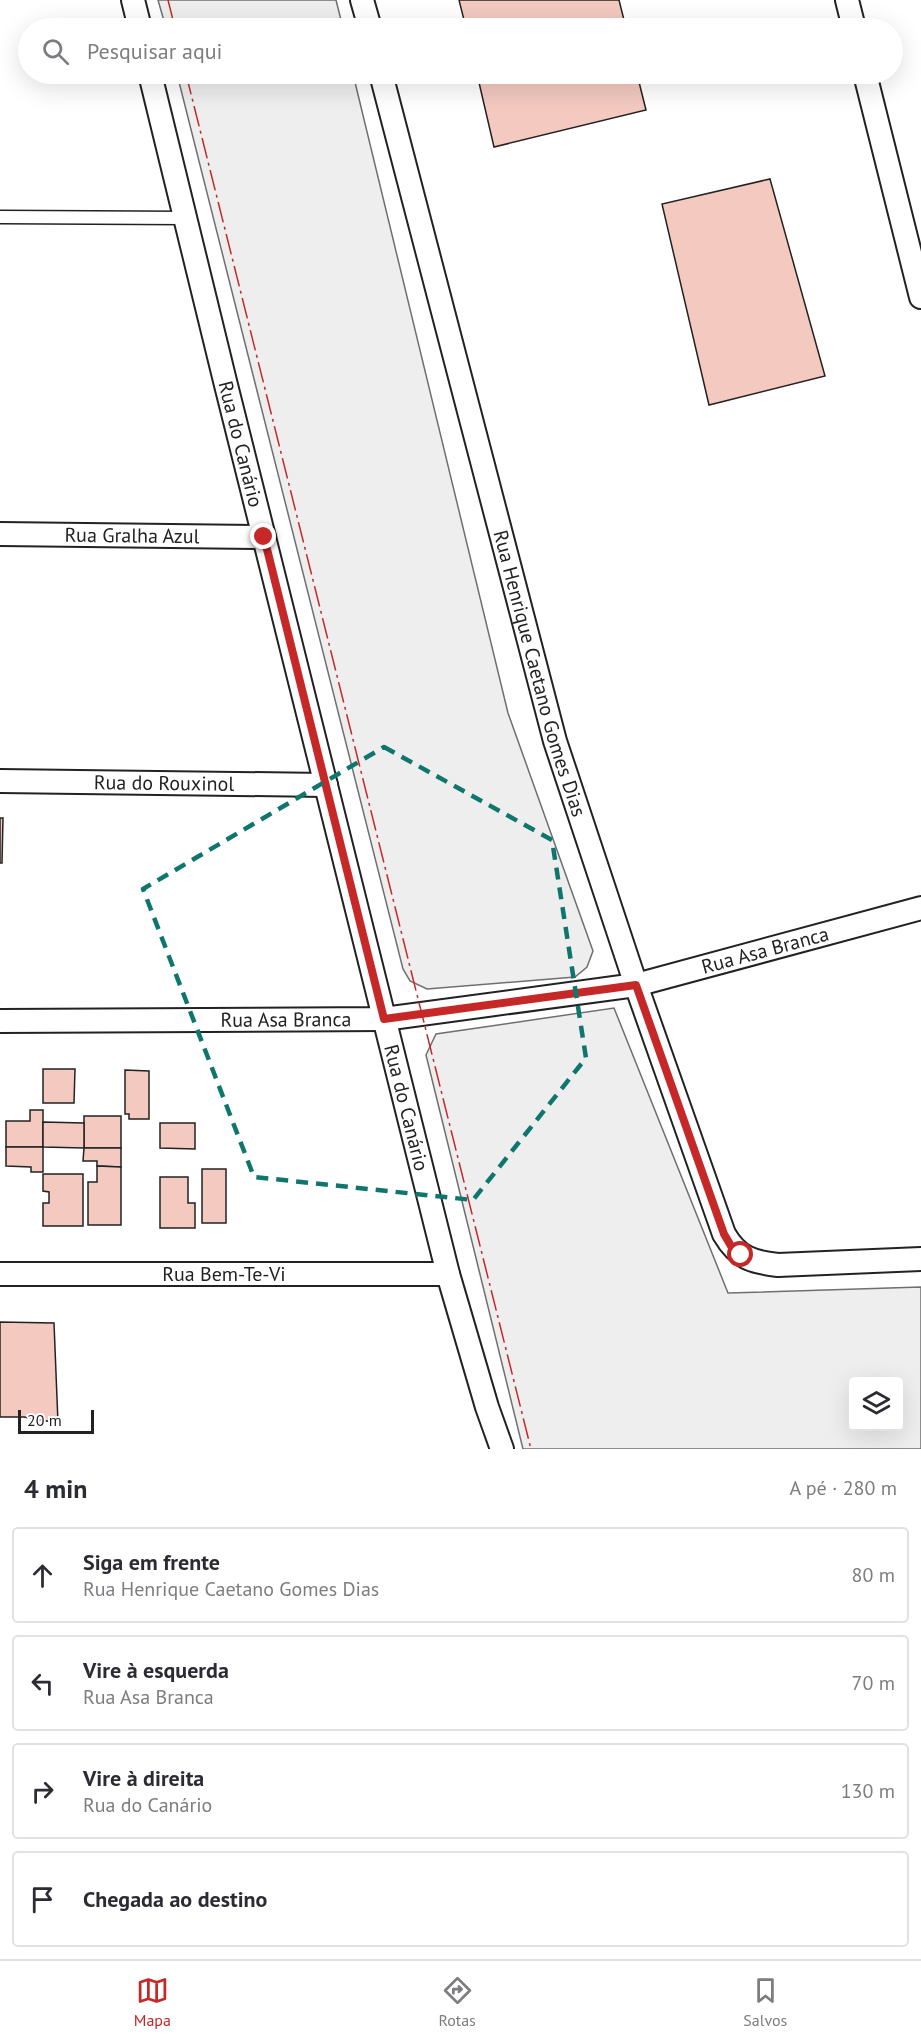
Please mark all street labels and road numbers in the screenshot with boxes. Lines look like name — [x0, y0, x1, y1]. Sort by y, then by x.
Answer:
street label: Rua do Canário — [212, 378, 269, 510]
street label: Rua Gralha Azul — [64, 522, 200, 549]
street label: Rua Henrique Caetano Gomes Dias — [488, 527, 592, 820]
street label: Rua do Rouxinol — [94, 769, 234, 797]
street label: Rua Asa Branca — [699, 921, 832, 980]
street label: Rua Asa Branca — [221, 1006, 351, 1033]
street label: Rua do Canário — [378, 1042, 435, 1174]
street label: Rua Bem-Te-Vi — [162, 1261, 286, 1287]

